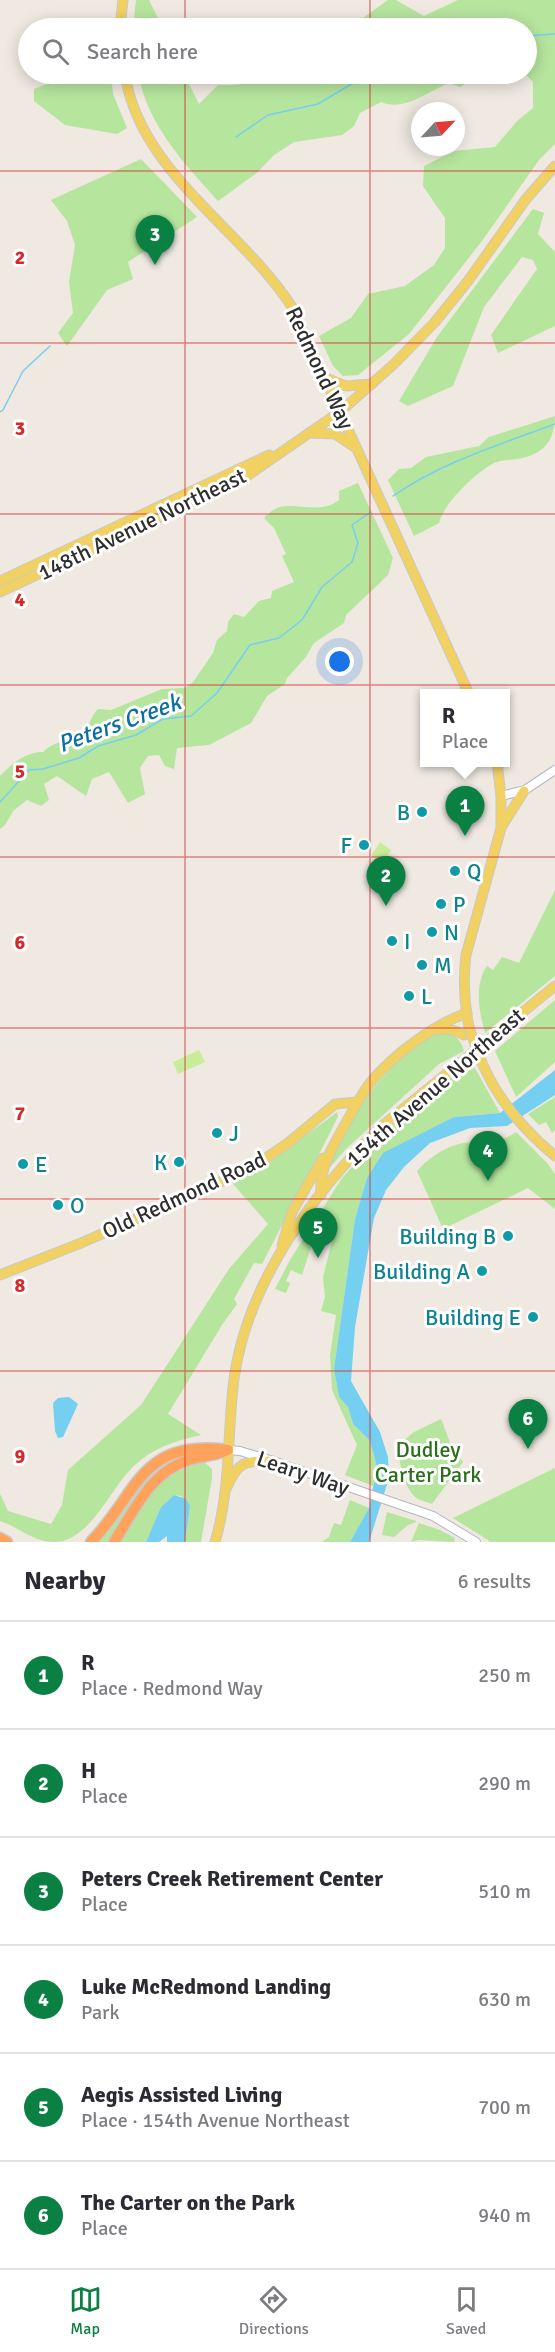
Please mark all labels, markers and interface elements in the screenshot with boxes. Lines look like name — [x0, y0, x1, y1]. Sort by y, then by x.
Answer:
search box — [18, 18, 537, 84]
icon: search — [39, 35, 72, 68]
text: Search here — [87, 38, 198, 65]
north arrow — [411, 102, 465, 156]
pin: 3 — [136, 216, 174, 265]
text: 2 — [15, 245, 25, 270]
street label: Redmond Way — [280, 302, 360, 434]
text: 3 — [15, 416, 25, 441]
street label: 148th Avenue Northeast — [34, 462, 251, 586]
text: 4 — [15, 587, 26, 612]
your location — [325, 647, 354, 676]
water label: Peters Creek — [53, 686, 186, 759]
popup — [420, 689, 510, 767]
text: R — [442, 702, 455, 729]
text: Place — [442, 729, 488, 754]
text: 5 — [15, 759, 25, 784]
pin: 1 — [446, 786, 484, 836]
place label: B — [397, 799, 410, 826]
marker: B — [415, 805, 429, 819]
place label: F — [341, 832, 352, 859]
marker: F — [357, 838, 371, 852]
pin: 2 — [366, 856, 406, 906]
place label: Q — [467, 858, 481, 885]
marker: Q — [448, 864, 462, 878]
place label: P — [453, 891, 466, 918]
marker: P — [434, 897, 448, 911]
place label: N — [444, 919, 459, 946]
marker: N — [425, 925, 439, 939]
place label: I — [404, 928, 410, 955]
text: 6 — [15, 930, 26, 955]
marker: I — [385, 934, 399, 948]
place label: M — [434, 952, 452, 979]
marker: M — [415, 958, 429, 972]
place label: L — [421, 983, 432, 1010]
marker: L — [402, 989, 416, 1003]
street label: 154th Avenue Northeast — [340, 1002, 530, 1172]
text: 7 — [15, 1101, 26, 1126]
place label: J — [229, 1120, 239, 1147]
marker: J — [210, 1126, 224, 1140]
pin: 4 — [468, 1132, 508, 1181]
street label: Old Redmond Road — [98, 1145, 270, 1245]
place label: K — [154, 1149, 167, 1176]
place label: E — [35, 1151, 47, 1178]
marker: K — [172, 1155, 186, 1169]
marker: E — [16, 1157, 30, 1171]
place label: O — [70, 1192, 84, 1219]
marker: O — [51, 1198, 65, 1212]
pin: 5 — [298, 1208, 338, 1258]
place label: Building B — [399, 1223, 496, 1250]
marker: Building B — [501, 1229, 515, 1243]
place label: Building A — [373, 1258, 471, 1285]
marker: Building A — [475, 1264, 489, 1278]
text: 8 — [15, 1273, 26, 1298]
place label: Building E — [425, 1304, 521, 1331]
marker: Building E — [526, 1310, 540, 1324]
pin: 6 — [508, 1400, 548, 1449]
park label: Dudley Carter Park — [375, 1436, 481, 1488]
text: 9 — [15, 1444, 26, 1469]
street label: Leary Way — [253, 1445, 353, 1502]
text: Nearby — [24, 1565, 105, 1597]
text: 6 results — [458, 1569, 531, 1594]
text: R — [81, 1649, 95, 1676]
text: 1 — [38, 1663, 49, 1688]
text: 250 m — [478, 1663, 531, 1688]
text: Place · Redmond Way — [81, 1676, 263, 1701]
text: H — [81, 1757, 96, 1784]
text: 2 — [38, 1771, 49, 1796]
text: 290 m — [478, 1771, 531, 1796]
text: Place — [81, 1784, 128, 1809]
text: Peters Creek Retirement Center — [81, 1865, 383, 1892]
text: 3 — [38, 1879, 49, 1904]
text: 510 m — [478, 1879, 531, 1904]
text: Place — [81, 1892, 128, 1917]
text: Luke McRedmond Landing — [81, 1973, 331, 2000]
text: 4 — [38, 1987, 49, 2012]
text: 630 m — [478, 1987, 531, 2012]
text: Park — [81, 2000, 119, 2025]
text: Aegis Assisted Living — [81, 2081, 282, 2108]
text: 5 — [38, 2095, 49, 2120]
text: 700 m — [478, 2095, 531, 2120]
text: Place · 154th Avenue Northeast — [81, 2108, 350, 2133]
text: The Carter on the Park — [81, 2189, 295, 2216]
text: 6 — [38, 2203, 49, 2228]
text: 940 m — [478, 2203, 531, 2228]
text: Place — [81, 2216, 128, 2241]
tab: Map — [69, 2283, 102, 2339]
tab: Directions — [239, 2283, 309, 2339]
tab: Saved — [446, 2283, 486, 2339]

